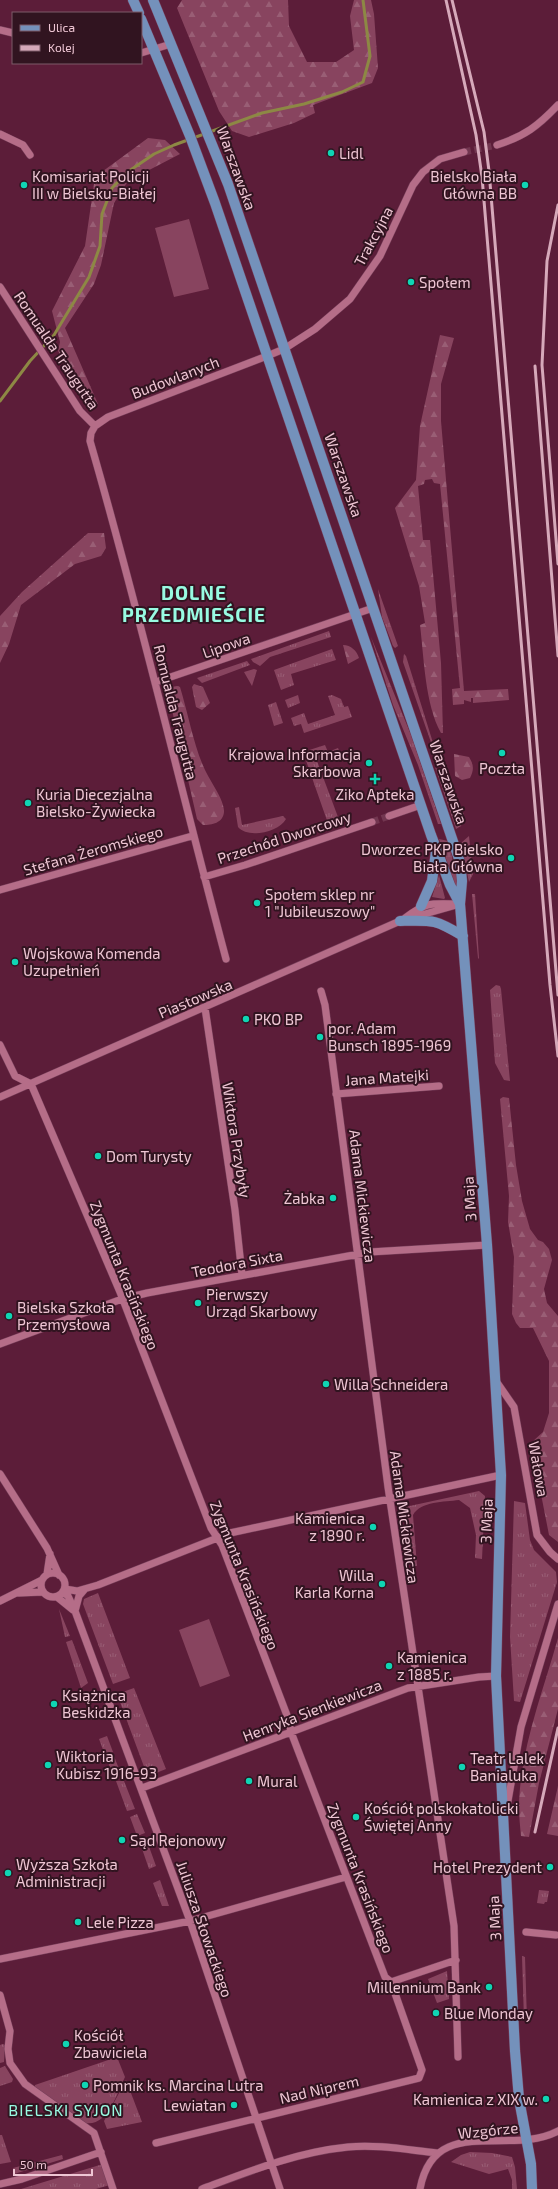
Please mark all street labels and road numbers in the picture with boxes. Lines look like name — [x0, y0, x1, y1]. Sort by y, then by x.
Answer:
street label: Warszawska — [214, 124, 260, 212]
street label: Trakcyjna — [350, 203, 397, 269]
street label: Romualda Traugutta — [11, 287, 103, 413]
street label: Budowlanych — [129, 352, 221, 402]
street label: Warszawska — [321, 431, 367, 519]
street label: Lipowa — [200, 628, 252, 662]
street label: Romualda Traugutta — [150, 643, 202, 781]
street label: Warszawska — [426, 738, 472, 826]
street label: Przechód Dworcowy — [215, 807, 353, 867]
street label: Stefana Żeromskiego — [21, 821, 165, 879]
street label: Piastowska — [155, 974, 235, 1022]
street label: Jana Matejki — [345, 1065, 430, 1090]
street label: Wiktora Przybyły — [219, 1081, 255, 1199]
street label: Adama Mickiewicza — [346, 1128, 380, 1264]
street label: 3 Maja — [458, 1176, 481, 1222]
street label: Zygmunta Krasińskiego — [87, 1198, 163, 1352]
street label: Teodora Sixta — [190, 1245, 284, 1281]
street label: Wałowa — [525, 1440, 553, 1498]
street label: Adama Mickiewicza — [387, 1449, 423, 1585]
street label: Zygmunta Krasińskiego — [207, 1498, 283, 1652]
street label: 3 Maja — [476, 1498, 497, 1544]
street label: Henryka Sienkiewicza — [240, 1675, 384, 1745]
street label: Zygmunta Krasińskiego — [324, 1800, 398, 1956]
street label: Juliusza Słowackiego — [173, 1858, 237, 2000]
street label: 3 Maja — [484, 1895, 505, 1941]
street label: Nad Niprem — [278, 2071, 360, 2107]
street label: Wzgórze — [457, 2118, 519, 2142]

